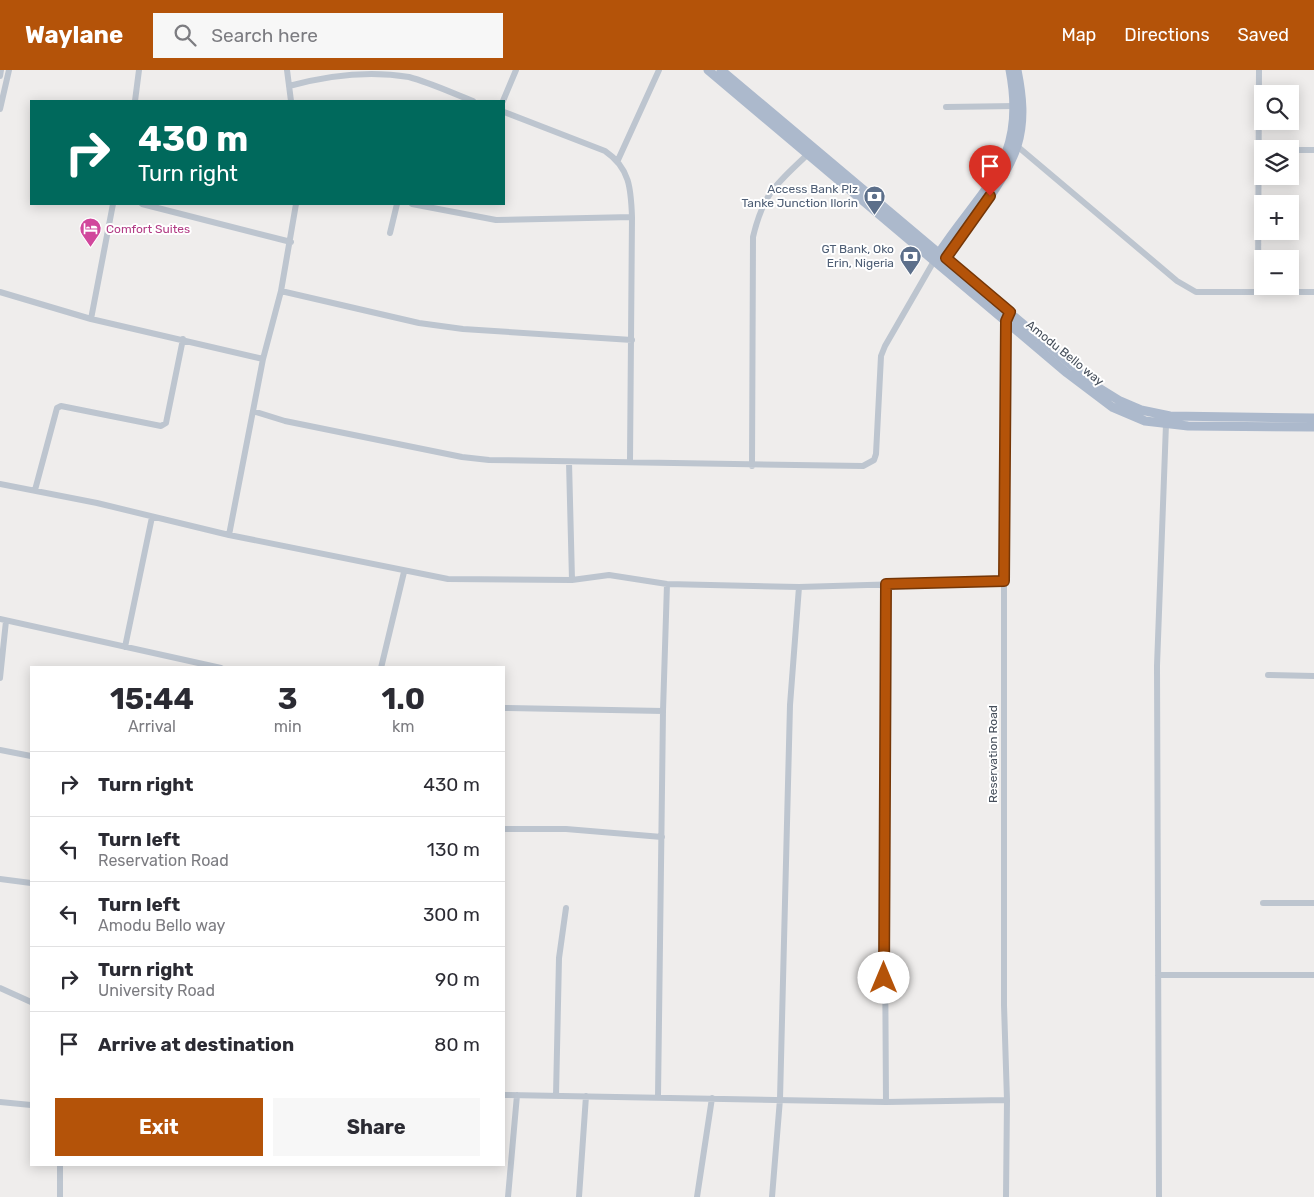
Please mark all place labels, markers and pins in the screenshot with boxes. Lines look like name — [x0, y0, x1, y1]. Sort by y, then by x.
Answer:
pin — [969, 145, 1011, 196]
place label: Access Bank Plz Tanke Junction Ilorin — [742, 182, 858, 210]
bank icon: Access Bank Plz Tanke Junction Ilorin — [862, 184, 886, 215]
hotel icon: Comfort Suites — [78, 217, 102, 248]
place label: Comfort Suites — [106, 222, 190, 236]
place label: GT Bank, Oko Erin, Nigeria — [821, 242, 894, 270]
bank icon: GT Bank, Oko Erin, Nigeria — [898, 244, 922, 275]

